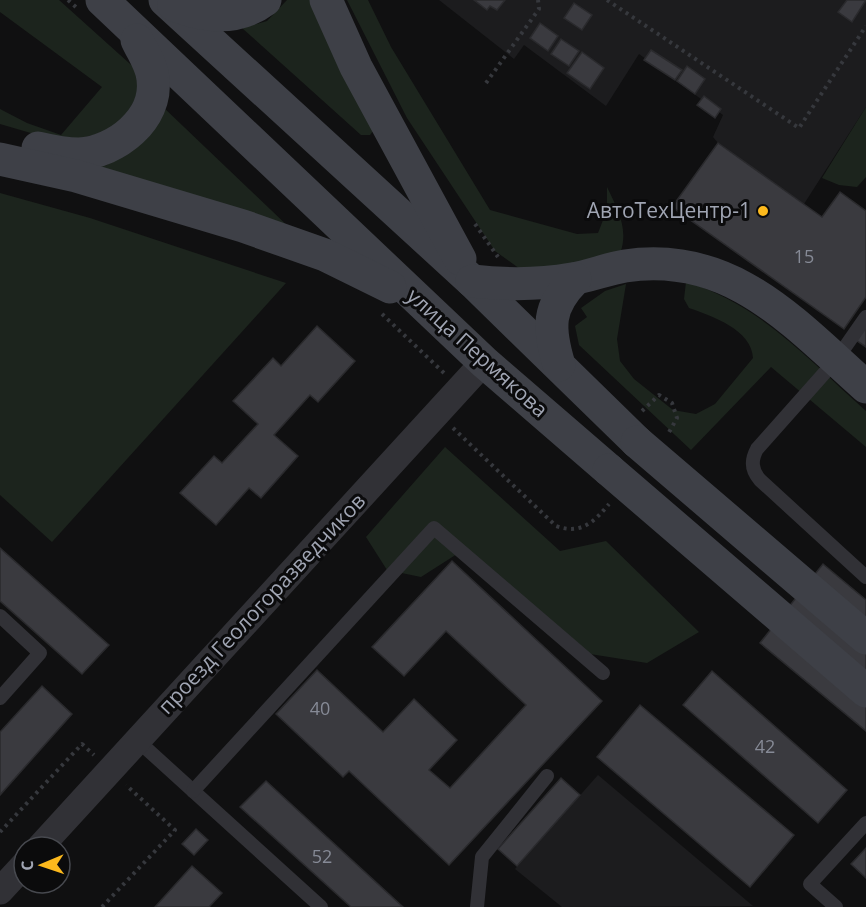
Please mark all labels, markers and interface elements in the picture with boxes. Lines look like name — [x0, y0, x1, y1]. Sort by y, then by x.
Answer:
place label: АвтоТехЦентр-1 — [587, 196, 751, 224]
marker: АвтоТехЦентр-1 — [756, 204, 770, 218]
house number: 15 — [794, 244, 814, 268]
street label: улица Пермякова — [401, 282, 554, 423]
street label: проезд Геологоразведчиков — [151, 487, 371, 720]
house number: 40 — [310, 696, 330, 720]
house number: 42 — [755, 734, 775, 758]
north arrow — [12, 835, 72, 895]
house number: 52 — [312, 844, 332, 868]
text: С — [16, 860, 38, 871]

